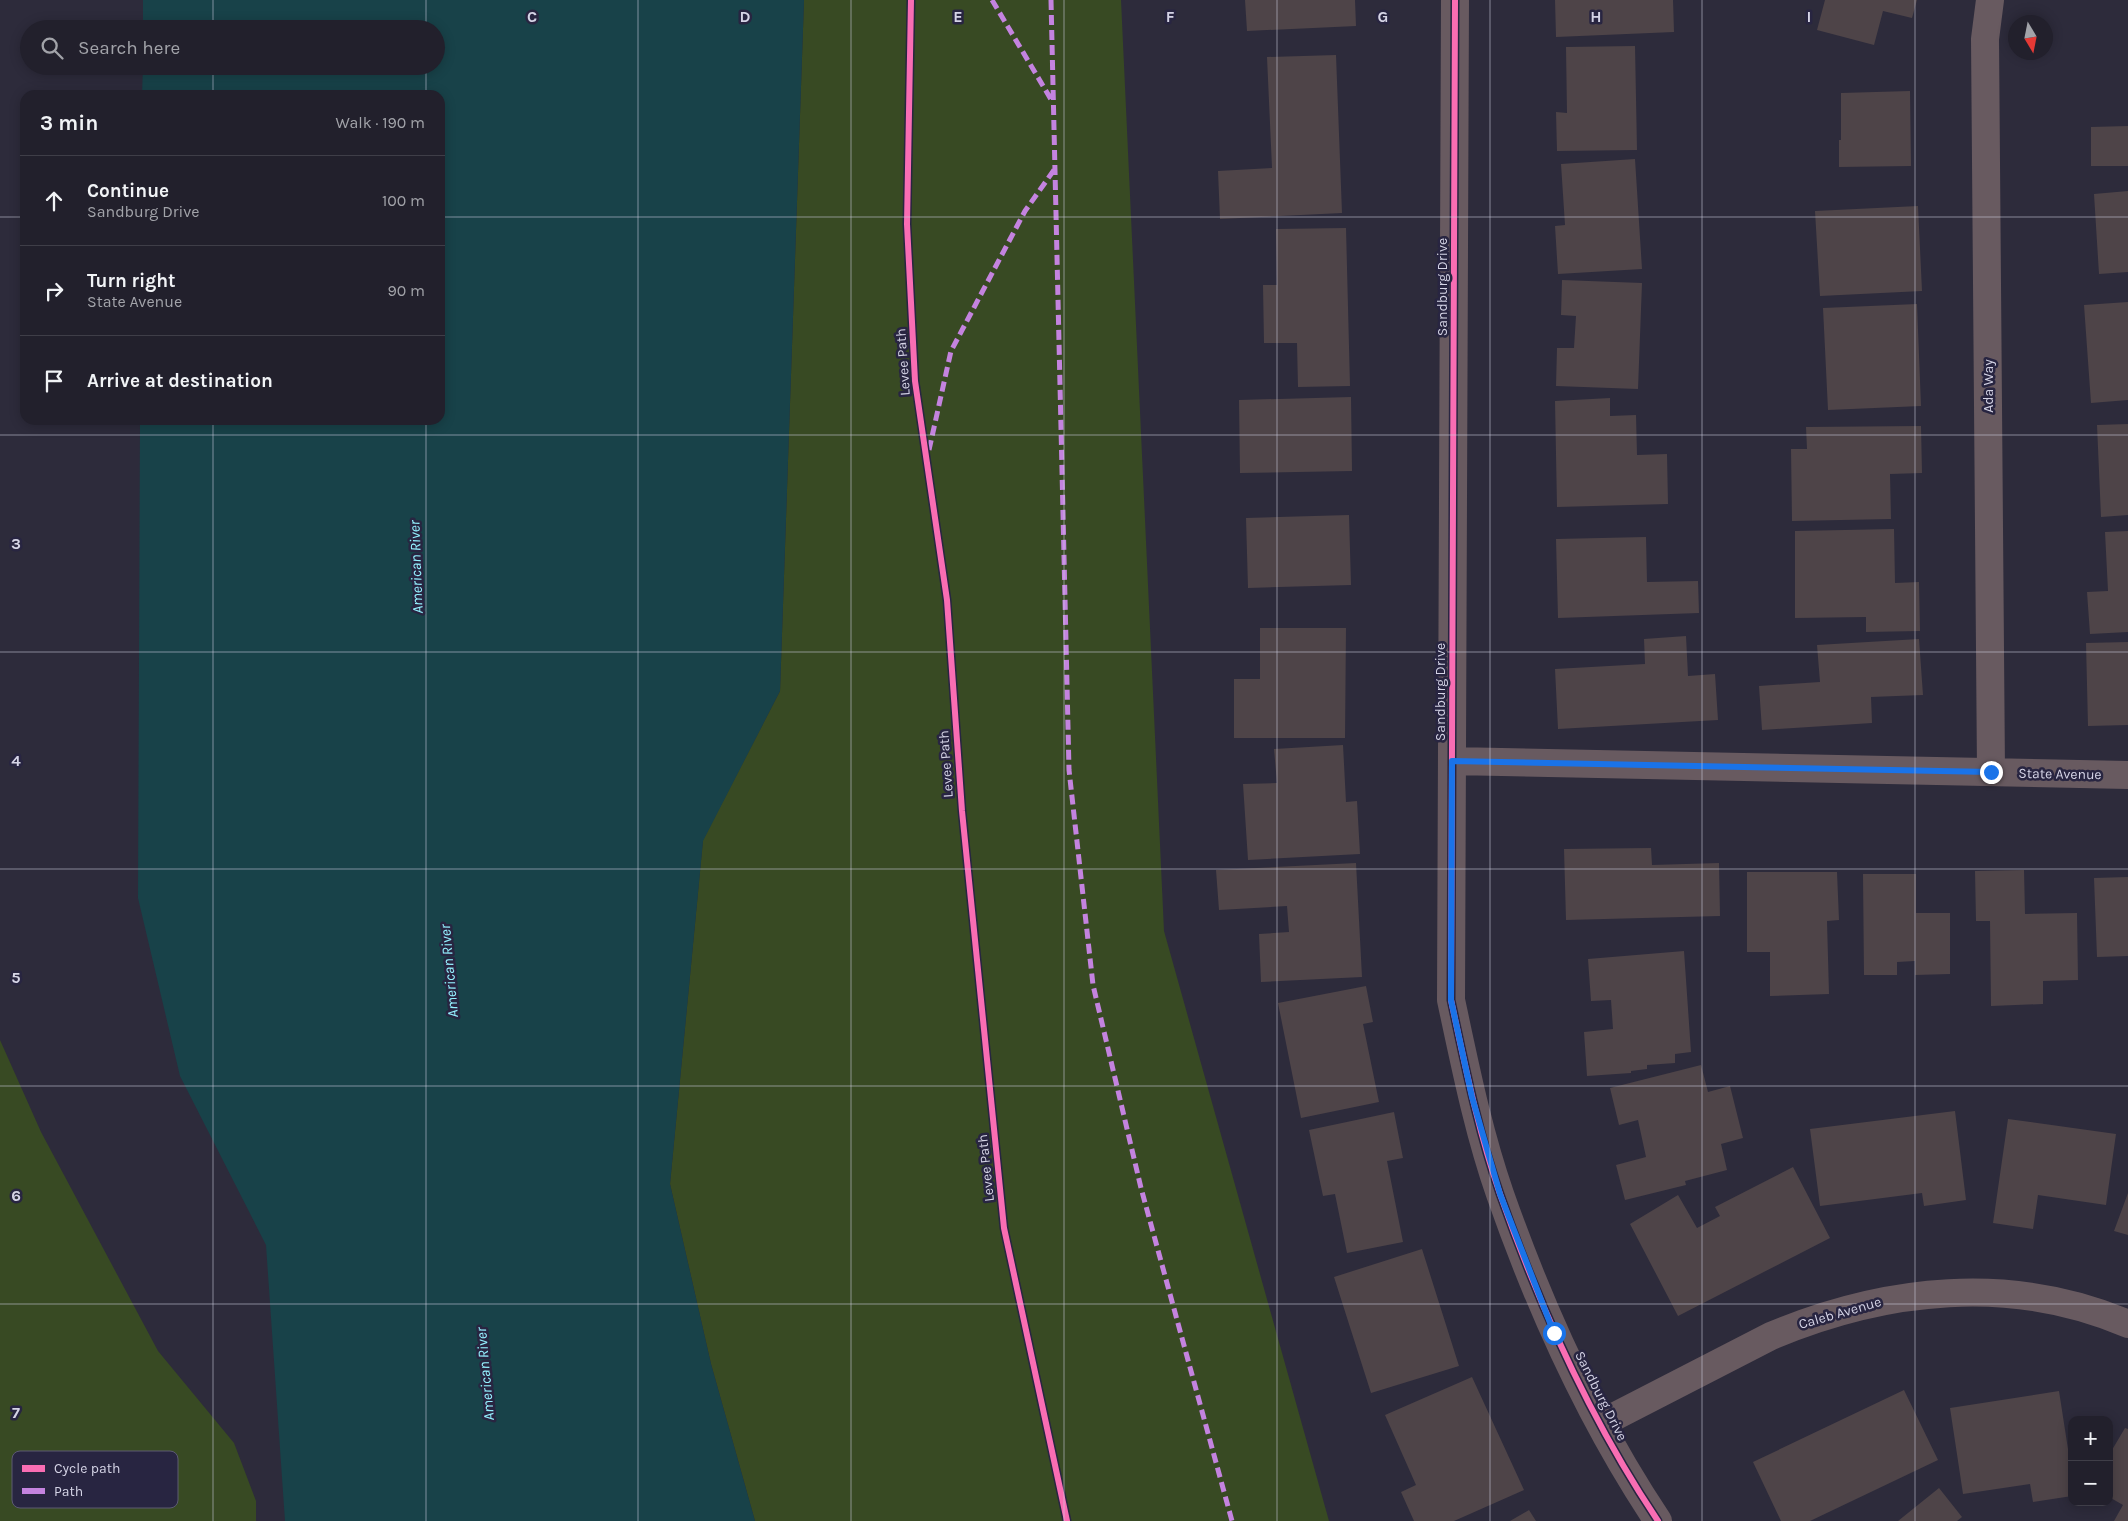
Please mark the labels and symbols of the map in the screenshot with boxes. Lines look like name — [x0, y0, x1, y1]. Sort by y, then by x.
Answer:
text: C — [527, 7, 537, 26]
text: D — [740, 7, 751, 26]
text: E — [953, 7, 963, 26]
text: F — [1166, 7, 1175, 26]
text: G — [1378, 7, 1388, 26]
text: H — [1590, 7, 1602, 26]
text: I — [1807, 7, 1811, 26]
north arrow — [2008, 15, 2053, 60]
street label: Sandburg Drive — [1434, 238, 1451, 336]
street label: Levee Path — [892, 328, 914, 396]
street label: Ada Way — [1980, 359, 1997, 413]
water label: American River — [405, 519, 427, 614]
text: 3 — [11, 534, 21, 553]
street label: Sandburg Drive — [1432, 643, 1449, 741]
street label: Levee Path — [935, 730, 957, 798]
text: 4 — [11, 751, 21, 770]
route end — [1980, 761, 2003, 784]
street label: State Avenue — [2018, 765, 2102, 783]
water label: American River — [436, 923, 462, 1018]
text: 5 — [11, 968, 21, 987]
street label: Levee Path — [974, 1133, 998, 1203]
text: 6 — [11, 1186, 21, 1205]
street label: Caleb Avenue — [1797, 1293, 1883, 1333]
route start — [1543, 1322, 1566, 1345]
water label: American River — [472, 1326, 498, 1421]
street label: Sandburg Drive — [1571, 1348, 1631, 1444]
text: 7 — [12, 1403, 20, 1422]
legend — [12, 1451, 178, 1508]
text: Cycle path — [54, 1460, 120, 1477]
text: Path — [54, 1483, 83, 1500]

